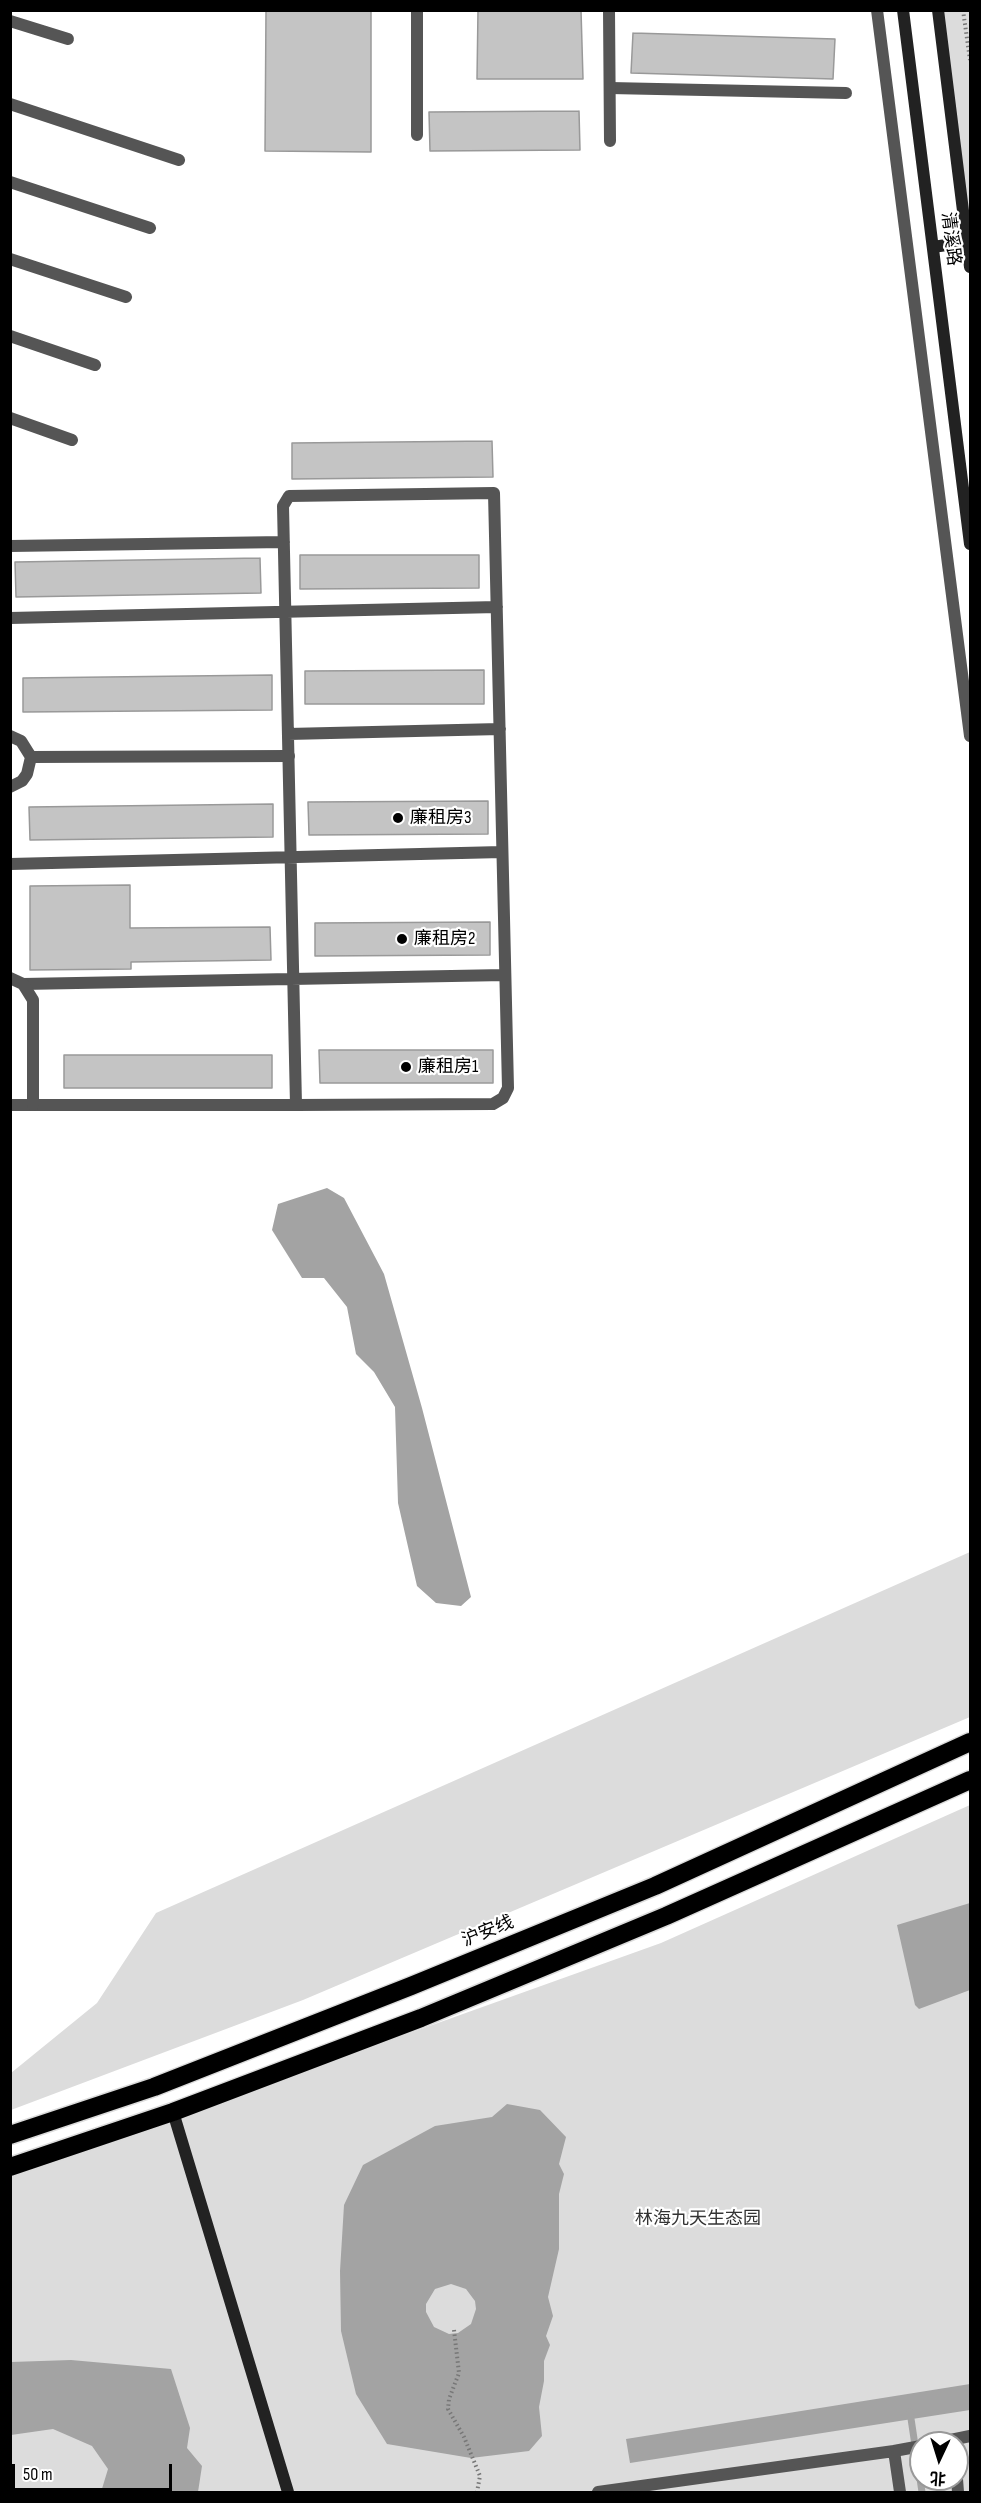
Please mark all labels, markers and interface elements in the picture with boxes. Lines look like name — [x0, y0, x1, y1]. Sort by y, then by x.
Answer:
street label: 清溪路 — [936, 211, 964, 267]
place label: 廉租房3 — [410, 807, 472, 829]
marker: 廉租房3 — [391, 811, 405, 825]
place label: 廉租房2 — [414, 928, 475, 950]
marker: 廉租房2 — [395, 932, 409, 946]
place label: 廉租房1 — [418, 1056, 478, 1078]
marker: 廉租房1 — [399, 1060, 413, 1074]
street label: 沪安线 — [459, 1912, 517, 1952]
park label: 林海九天生态园 — [635, 2208, 761, 2230]
north arrow — [909, 2431, 969, 2491]
scale bar — [15, 2452, 176, 2490]
text: 50 m — [23, 2464, 53, 2485]
text: 北 — [929, 2467, 947, 2487]

